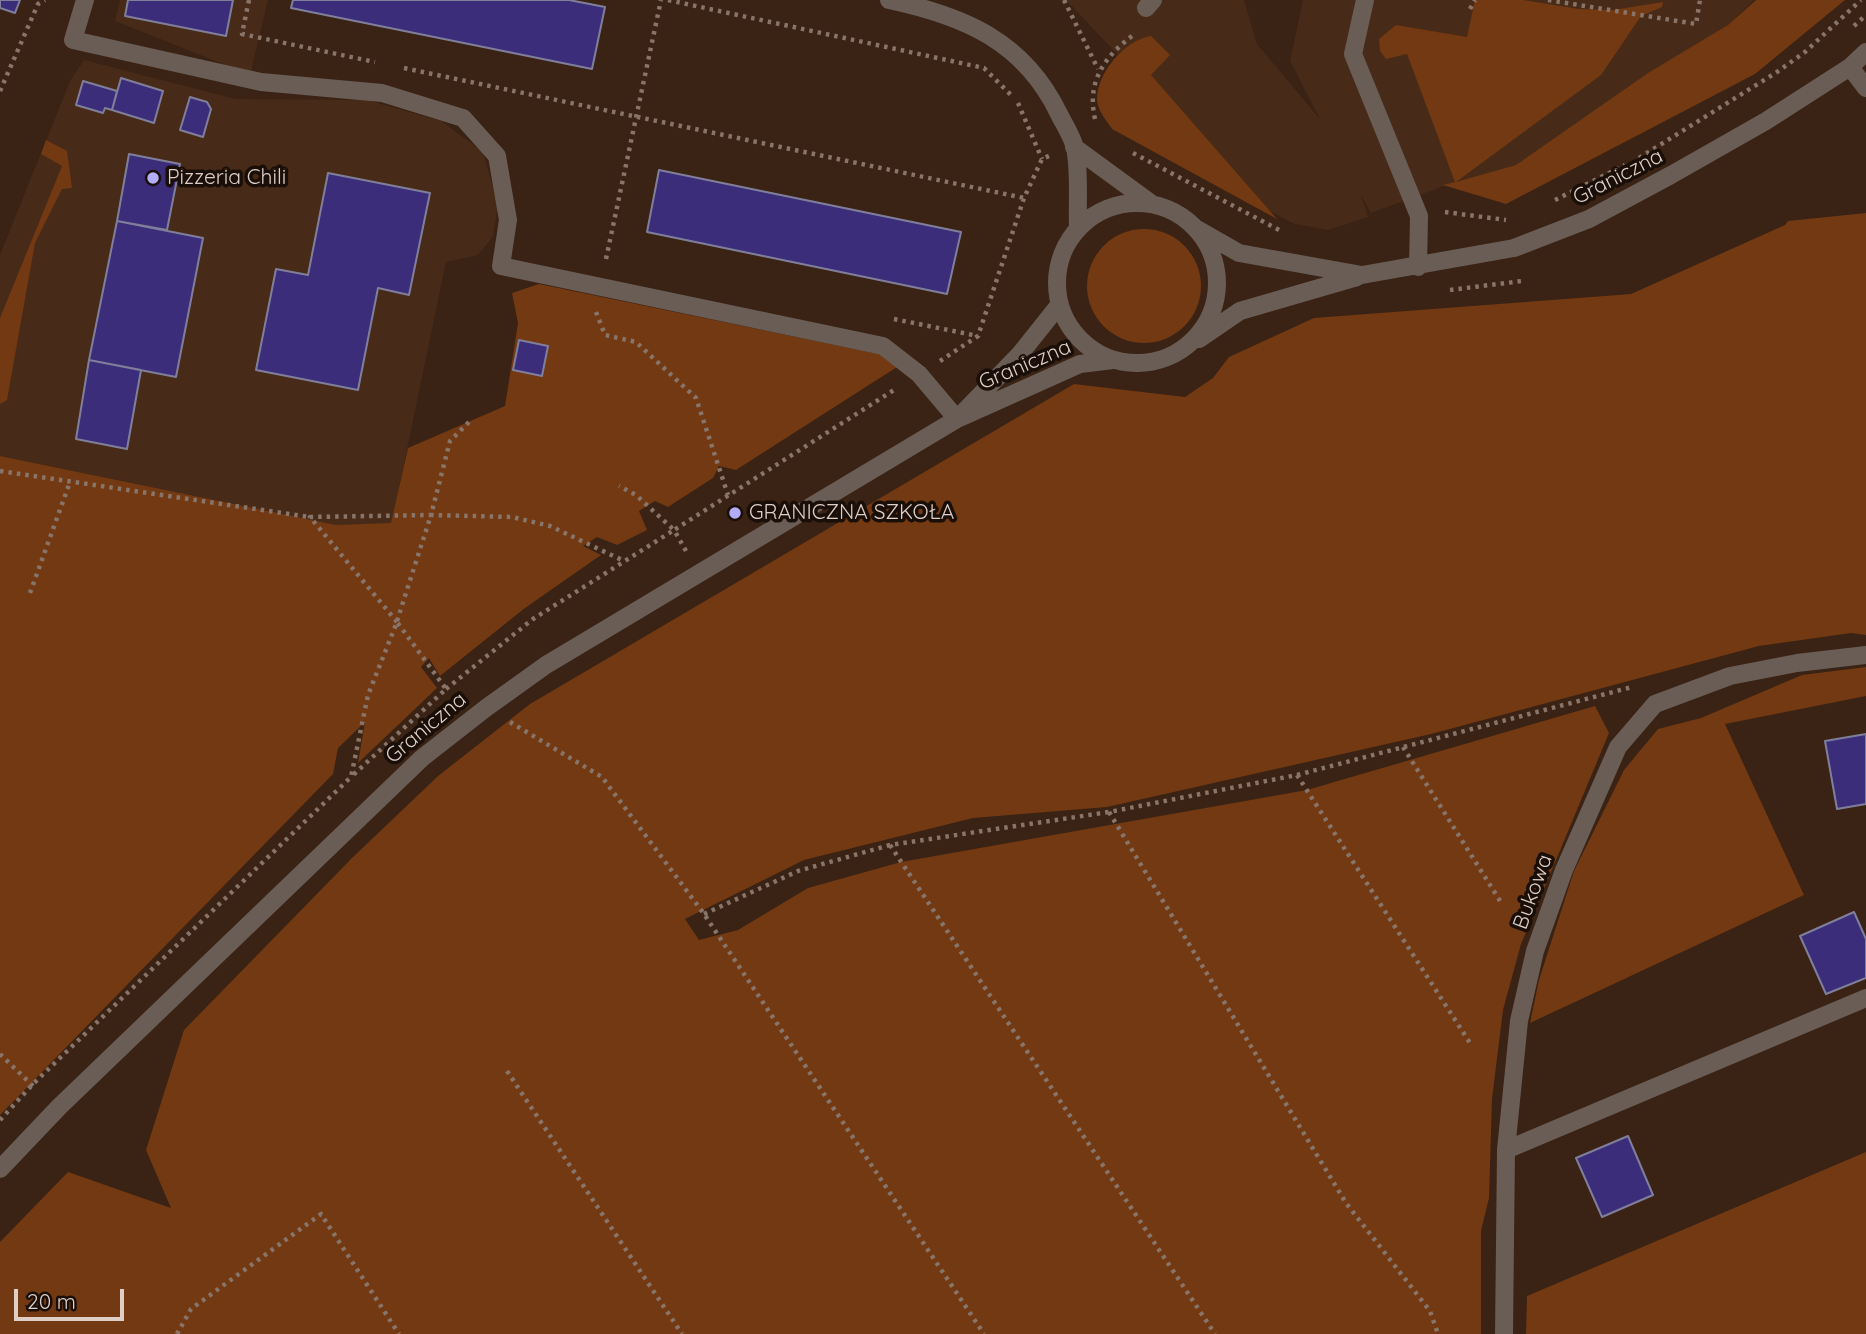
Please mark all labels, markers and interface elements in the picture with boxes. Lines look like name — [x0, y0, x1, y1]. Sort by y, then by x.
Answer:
street label: Graniczna — [1569, 144, 1667, 210]
place label: Pizzeria Chili — [167, 165, 286, 191]
marker: Pizzeria Chili — [145, 170, 161, 186]
street label: Graniczna — [975, 334, 1075, 396]
place label: GRANICZNA SZKOŁA — [749, 500, 954, 526]
marker: GRANICZNA SZKOŁA — [727, 505, 743, 521]
street label: Graniczna — [381, 687, 471, 769]
street label: Bukowa — [1508, 851, 1558, 933]
scale bar — [18, 1274, 128, 1318]
text: 20 m — [27, 1288, 76, 1314]

